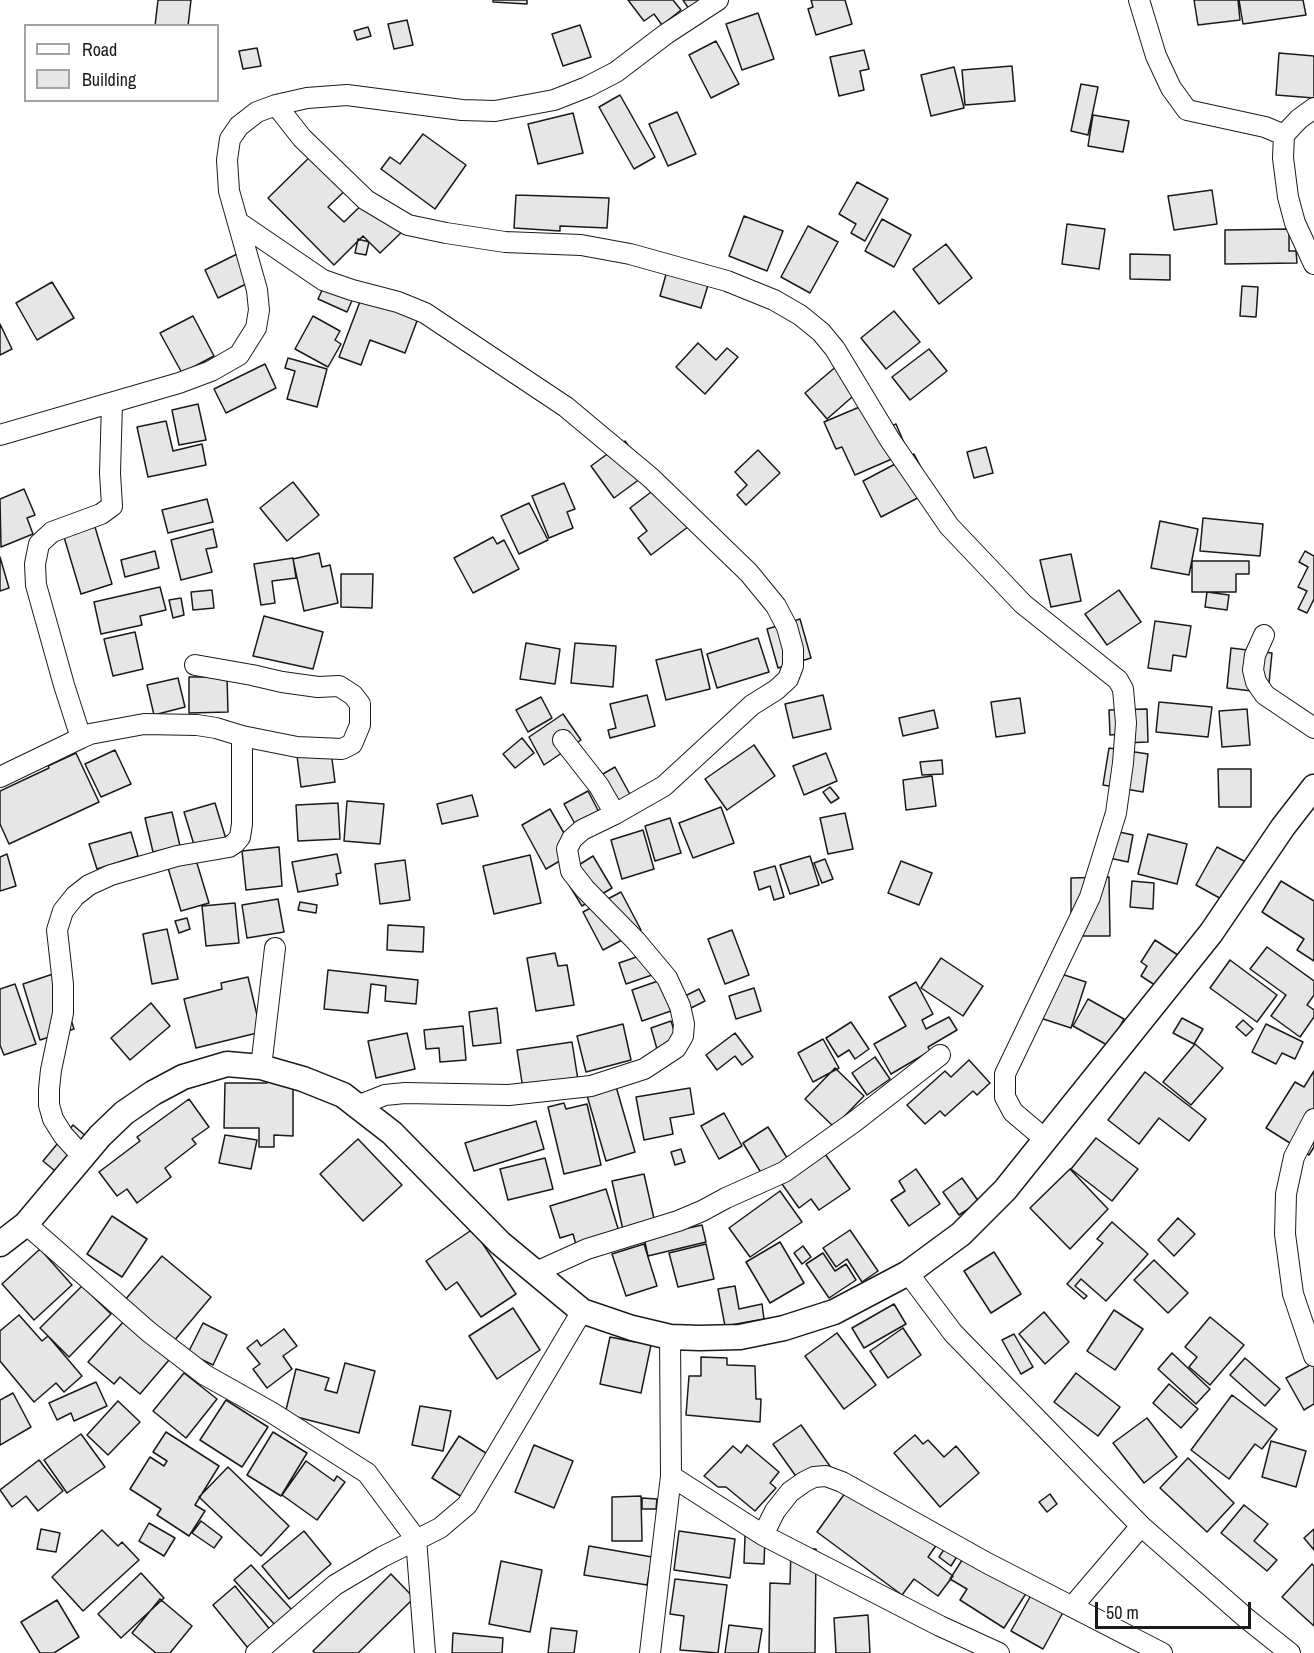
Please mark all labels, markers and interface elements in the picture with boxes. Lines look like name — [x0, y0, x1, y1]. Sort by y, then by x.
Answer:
legend — [24, 24, 219, 102]
text: Road — [82, 37, 117, 62]
text: Building — [82, 67, 136, 92]
scale bar — [1098, 1590, 1254, 1628]
text: 50 m — [1106, 1600, 1139, 1625]

